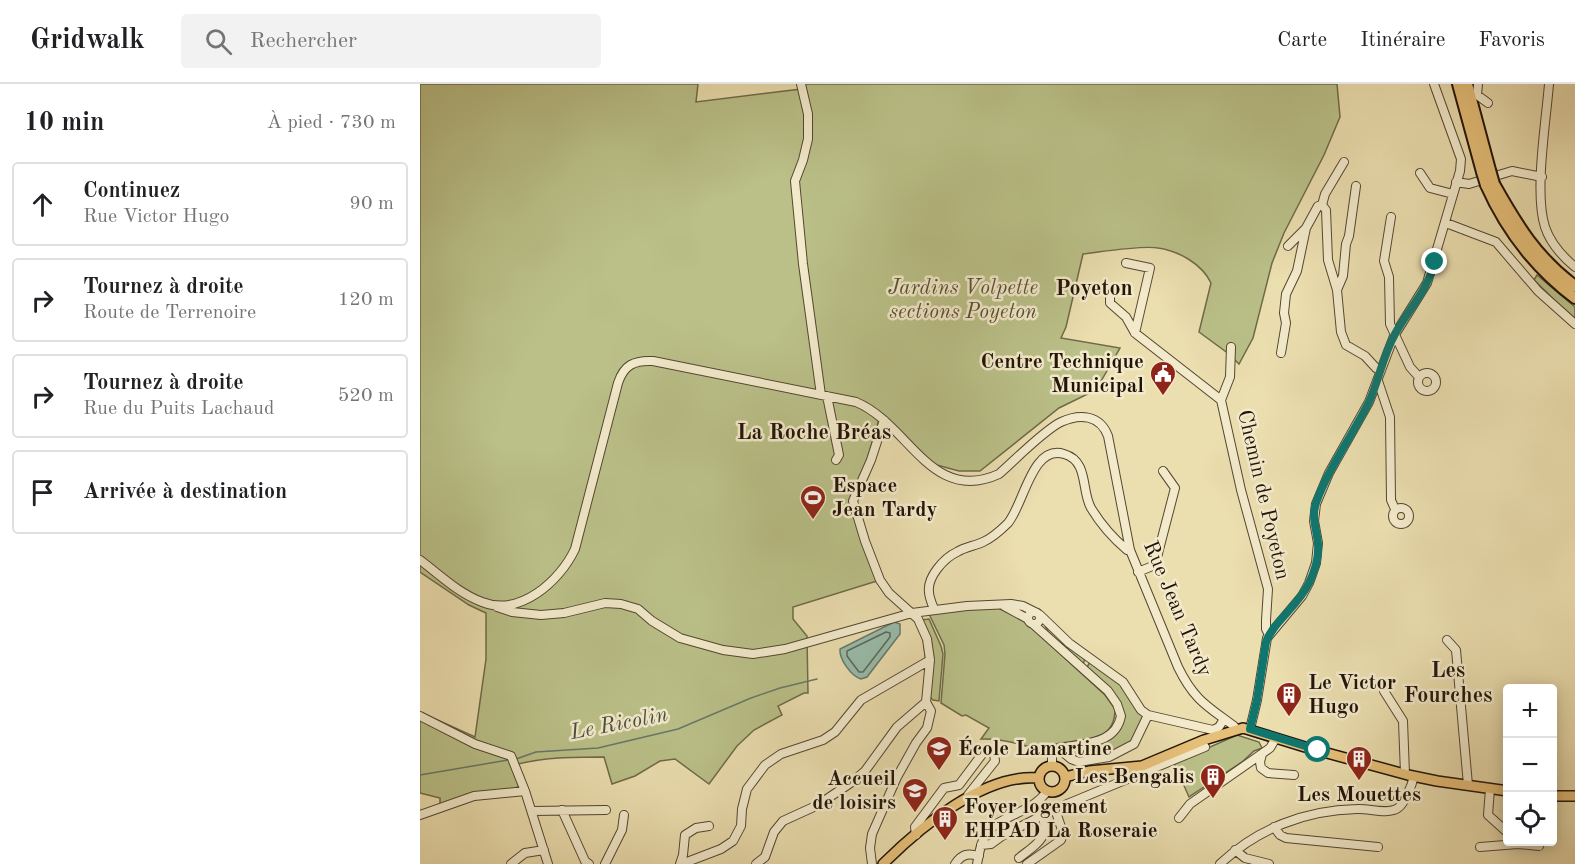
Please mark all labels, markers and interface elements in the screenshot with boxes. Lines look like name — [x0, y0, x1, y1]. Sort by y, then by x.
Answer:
search box — [181, 14, 601, 68]
icon: search — [202, 25, 235, 58]
text: Gridwalk — [30, 27, 145, 55]
text: Rechercher — [250, 30, 357, 52]
text: Carte — [1277, 30, 1327, 51]
text: Itinéraire — [1360, 30, 1446, 51]
text: Favoris — [1479, 30, 1545, 51]
text: 10 min — [24, 110, 104, 136]
text: À pied · 730 m — [267, 113, 396, 133]
text: Continuez — [83, 180, 180, 202]
icon: ahead — [26, 188, 59, 221]
text: 90 m — [349, 194, 394, 214]
text: Rue Victor Hugo — [83, 207, 229, 227]
route end — [1421, 248, 1447, 274]
text: Tournez à droite — [83, 276, 244, 298]
park label: Jardins Volpette sections Poyeton — [888, 278, 1038, 323]
district label: Poyeton — [1055, 278, 1133, 300]
icon: right — [26, 284, 59, 317]
text: 120 m — [338, 290, 394, 310]
text: Route de Terrenoire — [83, 303, 256, 323]
place label: Centre Technique Municipal — [980, 352, 1144, 397]
public building icon: Centre Technique Municipal — [1148, 359, 1178, 397]
text: Tournez à droite — [83, 372, 244, 394]
icon: right — [26, 380, 59, 413]
text: 520 m — [338, 386, 394, 406]
text: Rue du Puits Lachaud — [83, 399, 274, 419]
street label: Chemin de Poyeton — [1233, 408, 1293, 582]
district label: La Roche Bréas — [737, 422, 891, 444]
icon: arrive — [26, 476, 59, 509]
place label: Espace Jean Tardy — [832, 476, 938, 521]
text: Arrivée à destination — [83, 481, 287, 503]
sports icon: Espace Jean Tardy — [798, 483, 828, 521]
street label: Rue Jean Tardy — [1139, 538, 1215, 680]
district label: Les Fourches — [1404, 660, 1492, 707]
place label: Le Victor Hugo — [1308, 673, 1396, 718]
building icon: Le Victor Hugo — [1274, 680, 1304, 718]
map controls — [1503, 684, 1557, 846]
button: + — [1503, 684, 1557, 738]
water label: Le Ricolin — [567, 704, 670, 744]
school or university icon: École Lamartine — [924, 734, 954, 772]
place label: École Lamartine — [958, 735, 1112, 760]
route start — [1304, 736, 1330, 762]
button: − — [1503, 738, 1557, 792]
building icon: Les Mouettes — [1344, 744, 1374, 782]
building icon: Les Bengalis — [1198, 762, 1228, 800]
place label: Les Bengalis — [1075, 767, 1194, 788]
place label: Accueil de loisirs — [812, 769, 896, 814]
school or university icon: Accueil de loisirs — [900, 776, 930, 814]
place label: Les Mouettes — [1297, 785, 1421, 806]
button: locate — [1503, 792, 1557, 846]
place label: Foyer logement EHPAD La Roseraie — [964, 797, 1158, 842]
building icon: Foyer logement EHPAD La Roseraie — [930, 804, 960, 842]

